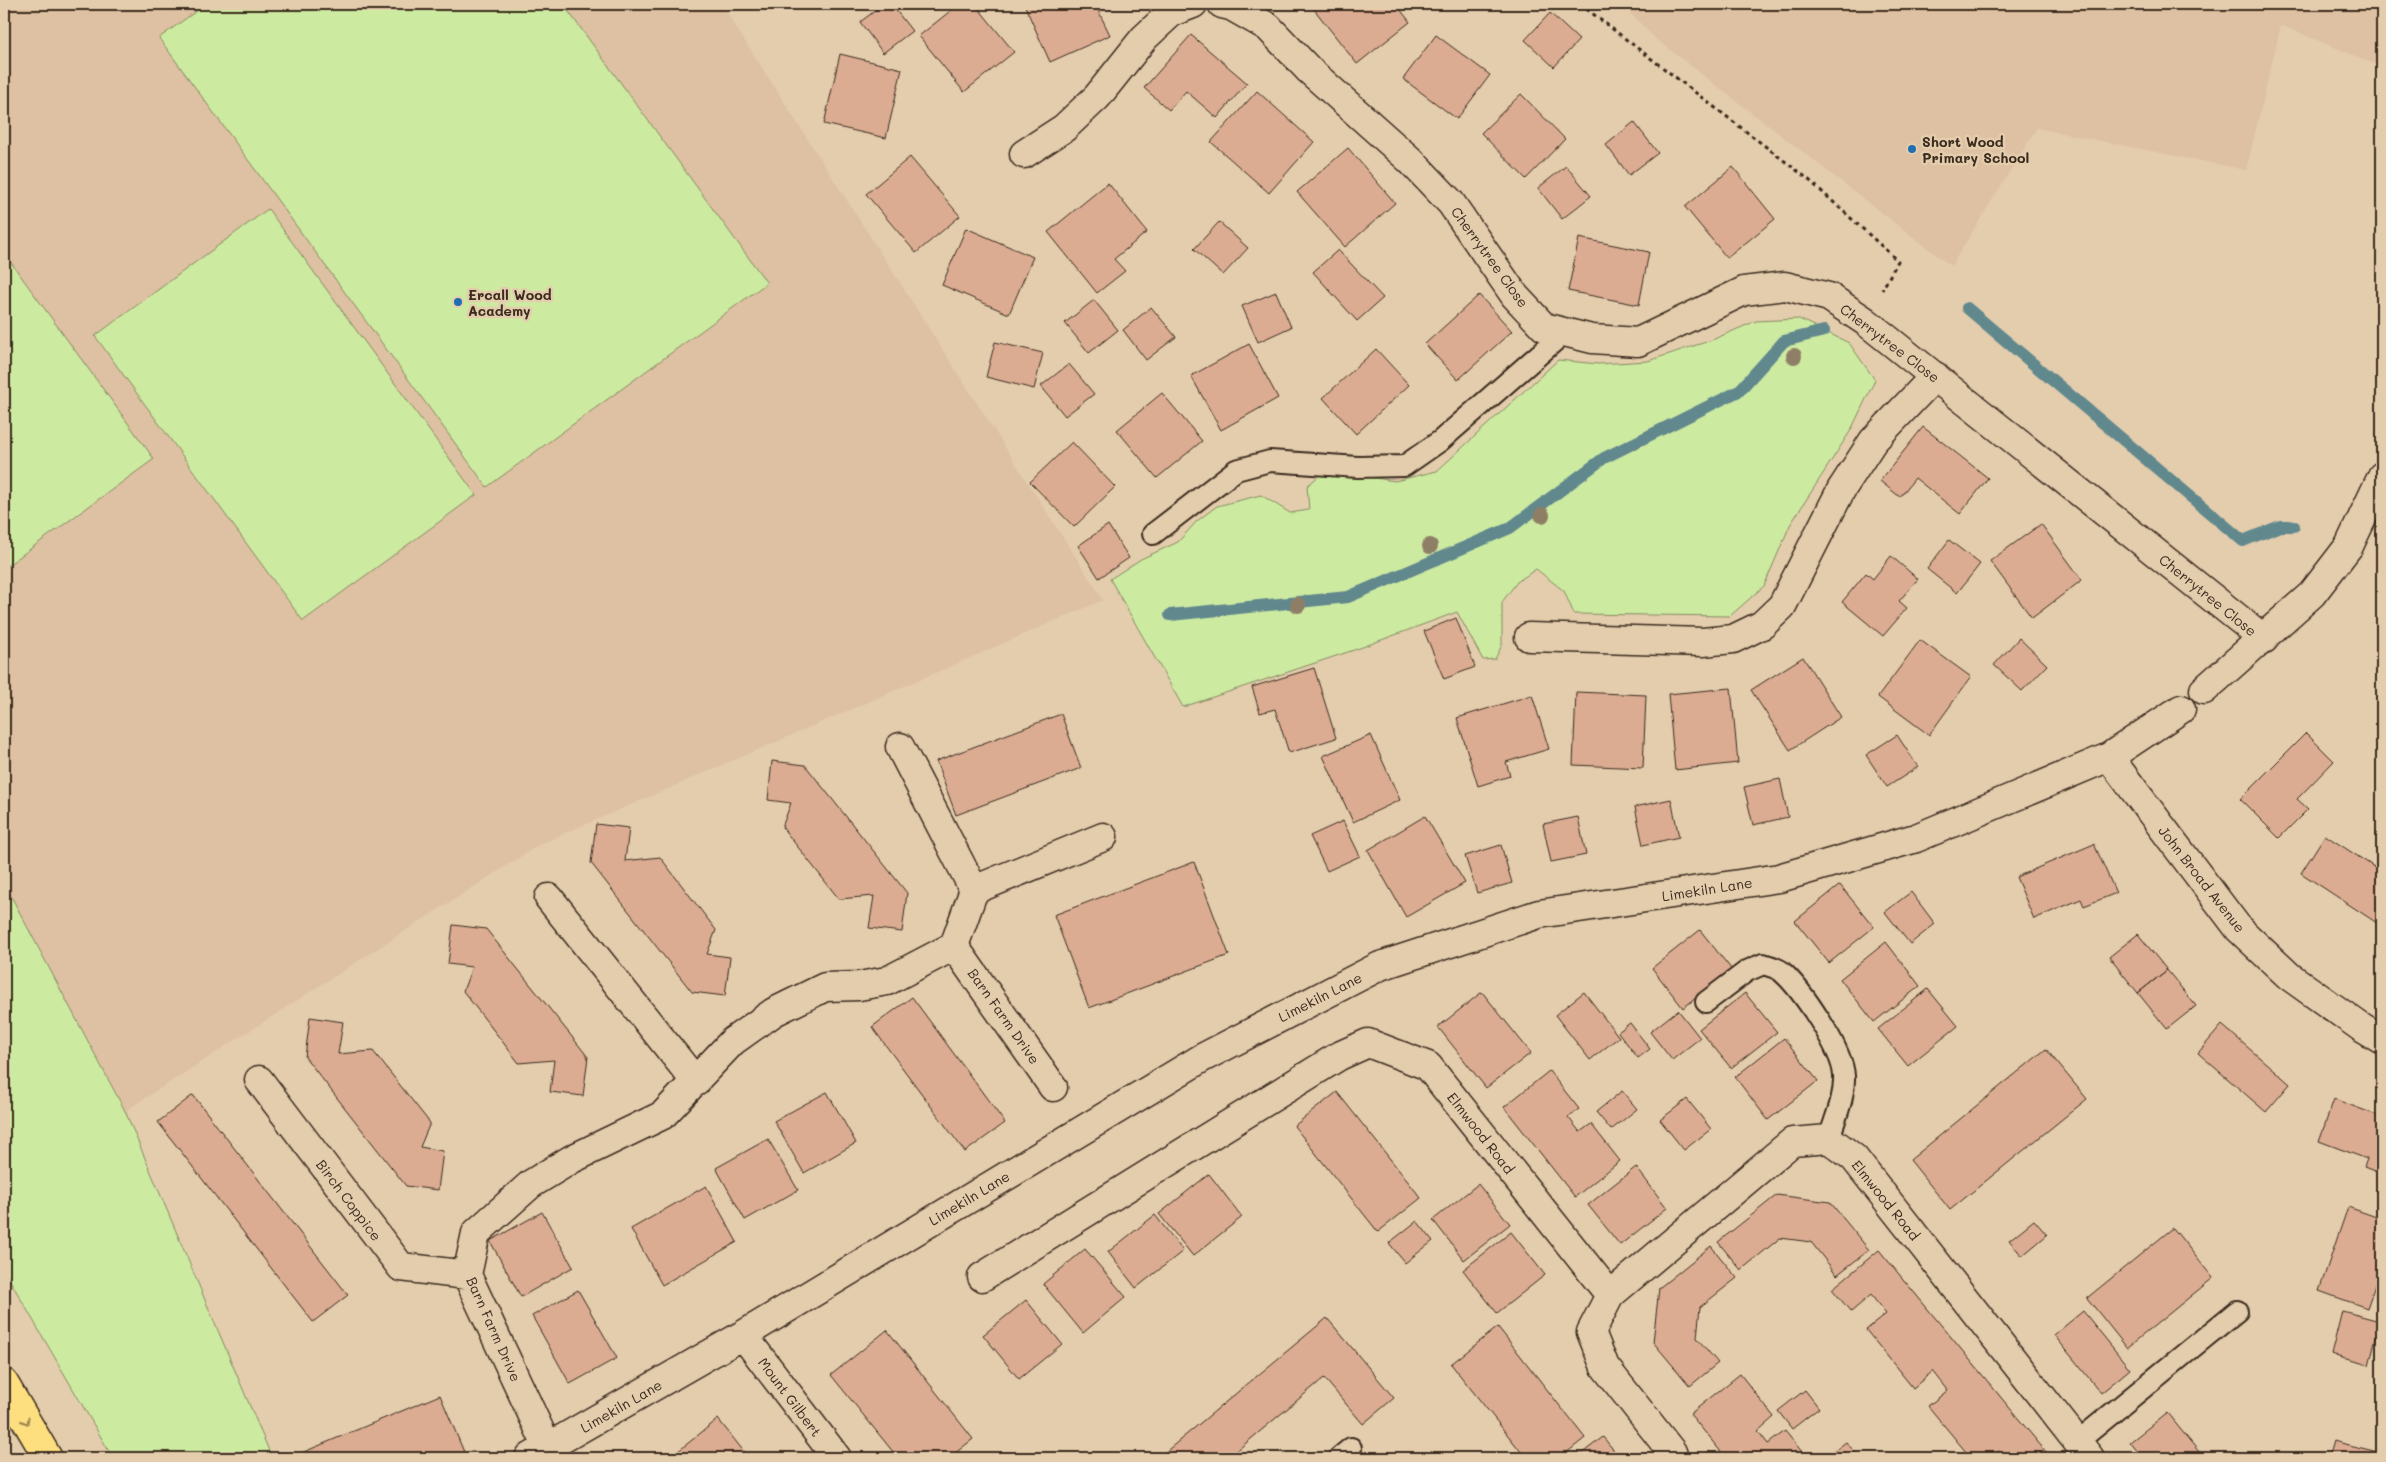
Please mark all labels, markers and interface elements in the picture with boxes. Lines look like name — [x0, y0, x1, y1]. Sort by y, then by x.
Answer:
place label: Short Wood Primary School — [1922, 132, 2029, 167]
marker: Short Wood Primary School — [1906, 143, 1918, 155]
street label: Cherrytree Close — [1447, 203, 1533, 311]
place label: Ercall Wood Academy — [468, 285, 552, 320]
marker: Ercall Wood Academy — [452, 296, 464, 308]
street label: Cherrytree Close — [1836, 299, 1944, 387]
street label: Cherrytree Close — [2155, 550, 2261, 640]
street label: John Broad Avenue — [2154, 822, 2250, 936]
street label: Limekiln Lane — [1660, 872, 1754, 906]
street label: Barn Farm Drive — [964, 964, 1044, 1068]
street label: Limekiln Lane — [1275, 968, 1365, 1026]
street label: Elmwood Road — [1443, 1088, 1519, 1178]
street label: Birch Coppice — [312, 1155, 386, 1245]
street label: Elmwood Road — [1848, 1156, 1924, 1244]
street label: Limekiln Lane — [925, 1166, 1013, 1230]
street label: Barn Farm Drive — [462, 1274, 526, 1384]
street label: Mount Gilbert — [754, 1354, 826, 1440]
street label: Limekiln Lane — [577, 1375, 665, 1437]
one-way arrow — [19, 1415, 29, 1424]

